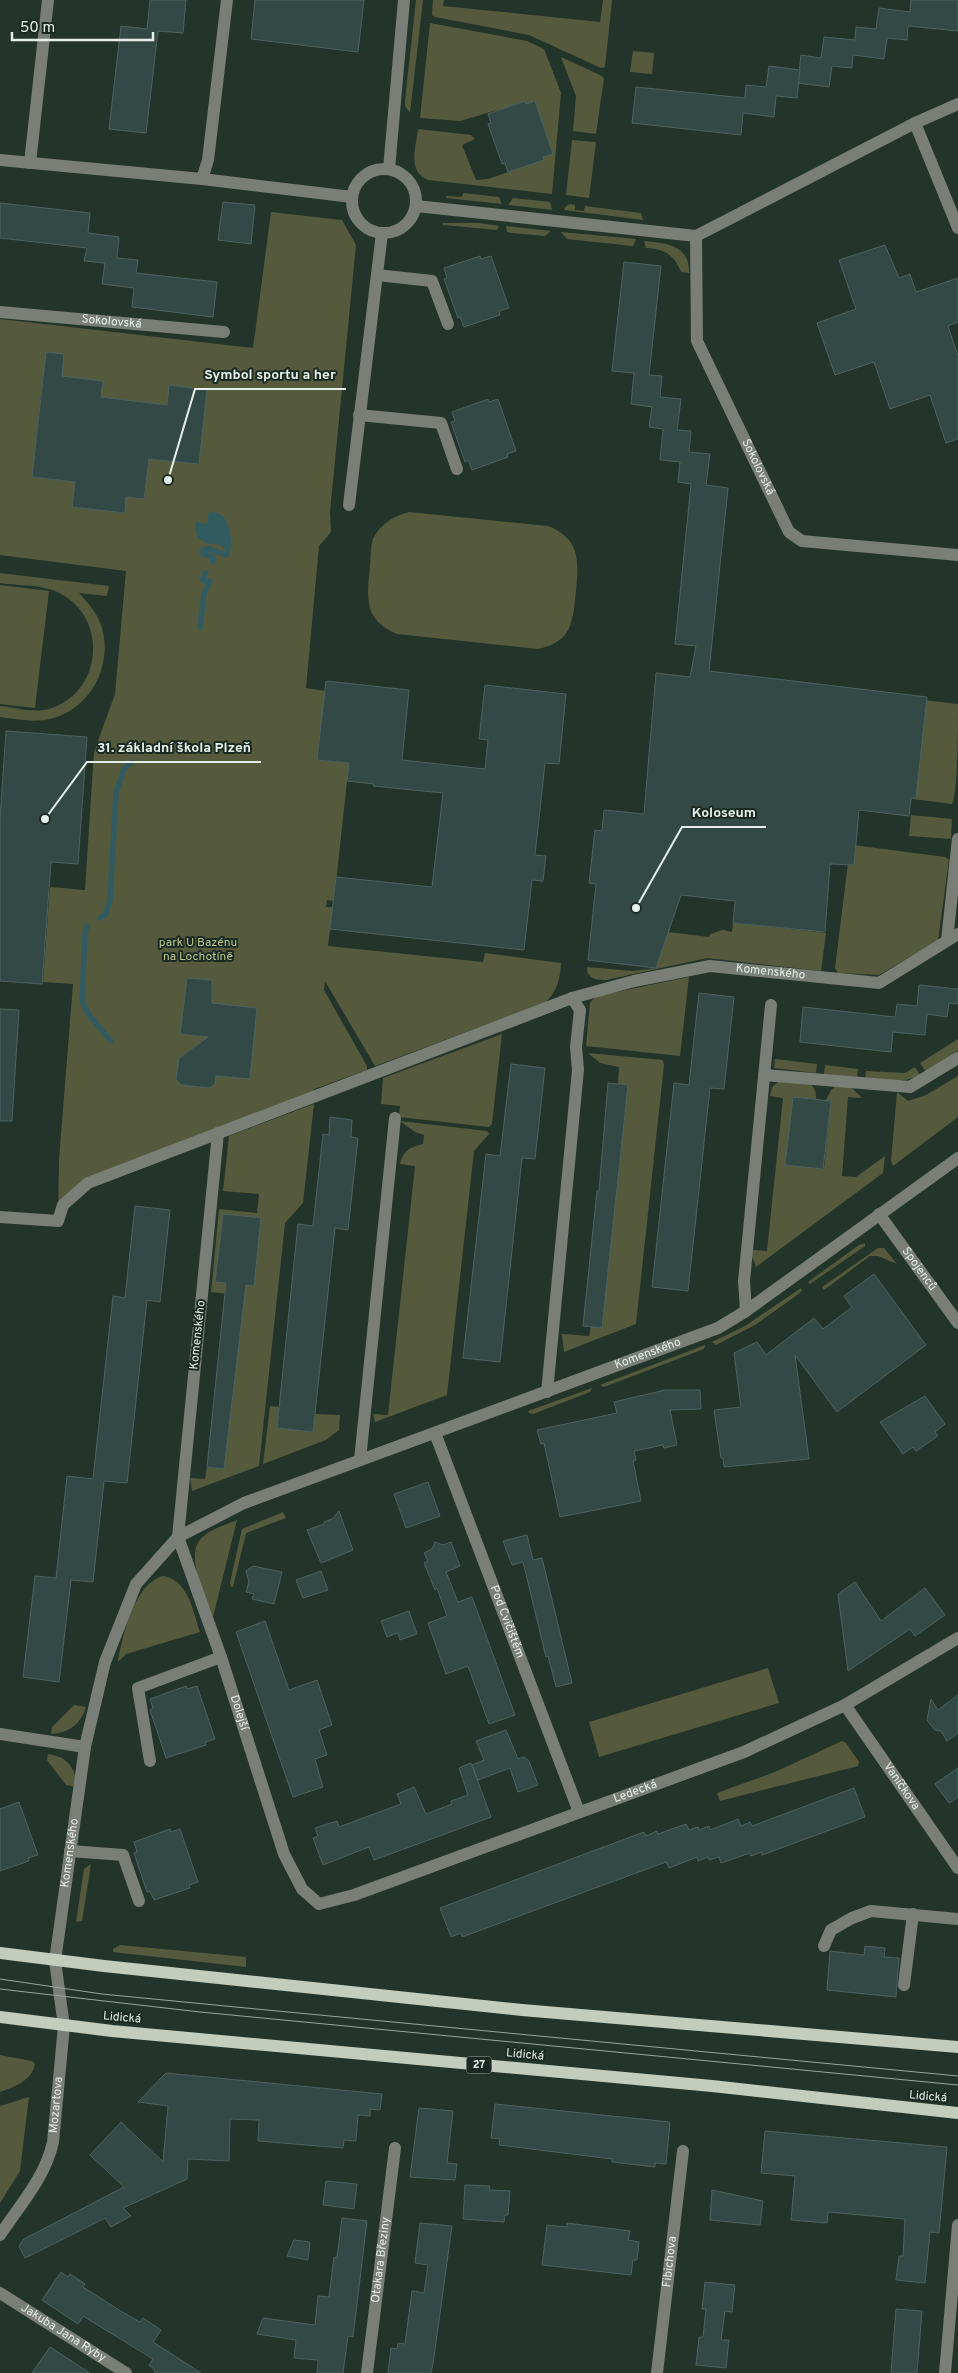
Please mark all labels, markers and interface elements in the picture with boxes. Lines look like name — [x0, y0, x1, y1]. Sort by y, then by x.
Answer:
scale bar — [12, 10, 154, 42]
text: 50 m — [20, 19, 55, 38]
street label: Sokolovská — [81, 311, 142, 333]
callout: Symbol sportu a her — [195, 360, 346, 389]
text: Symbol sportu a her — [204, 367, 336, 384]
street label: Sokolovská — [737, 436, 778, 498]
callout: 31. základní škola Plzeň — [87, 733, 261, 762]
text: 31. základní škola Plzeň — [97, 740, 251, 757]
callout: Koloseum — [682, 798, 766, 827]
text: Koloseum — [692, 805, 756, 822]
park label: park U Bazénu na Lochotíně — [159, 935, 237, 965]
street label: Komenského — [735, 961, 806, 984]
street label: Spojenců — [898, 1244, 940, 1294]
street label: Komenského — [186, 1299, 210, 1370]
street label: Komenského — [612, 1334, 684, 1373]
street label: Pod Cvičištěm — [486, 1583, 528, 1660]
street label: Dolejší — [226, 1693, 252, 1733]
street label: Vaníčkova — [879, 1760, 923, 1813]
street label: Ledecká — [611, 1777, 659, 1807]
street label: Komenského — [57, 1817, 83, 1889]
street label: Lidická — [102, 2008, 142, 2028]
street label: Lidická — [505, 2045, 545, 2065]
road number: 27 — [466, 2056, 492, 2074]
street label: Mozartova — [46, 2076, 67, 2134]
street label: Lidická — [908, 2087, 948, 2107]
street label: Otakara Březiny — [368, 2216, 394, 2304]
street label: Fibichova — [659, 2235, 681, 2288]
street label: Jakuba Jana Ryby — [18, 2300, 109, 2366]

